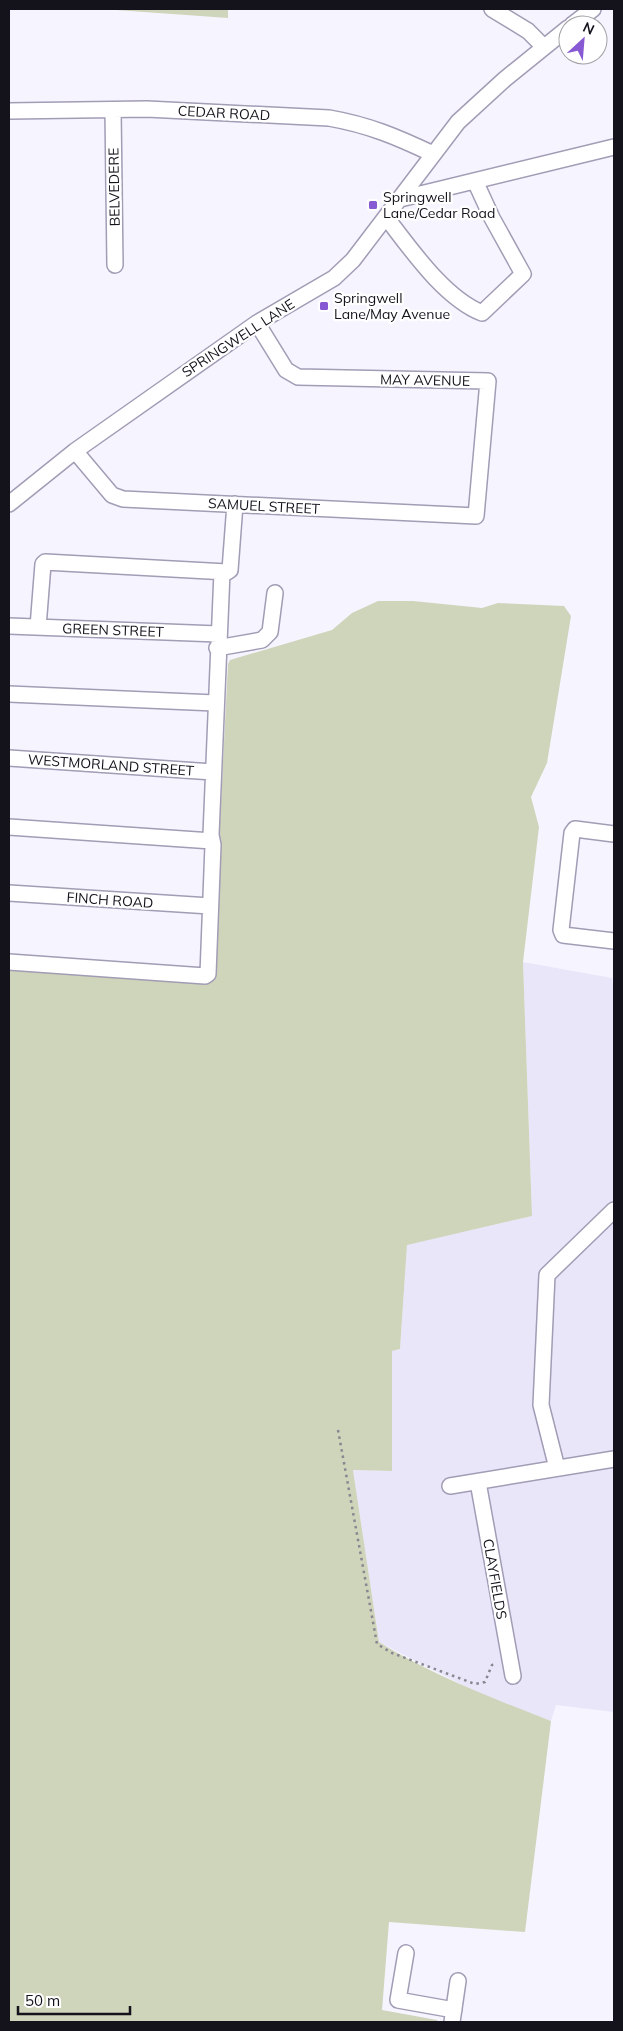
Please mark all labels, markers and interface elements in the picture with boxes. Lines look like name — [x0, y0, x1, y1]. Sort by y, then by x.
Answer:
north arrow — [558, 15, 608, 65]
text: N — [580, 18, 597, 39]
street label: CEDAR ROAD — [177, 102, 271, 124]
street label: BELVEDERE — [104, 148, 124, 226]
place label: Springwell Lane/Cedar Road — [383, 188, 495, 222]
marker: Springwell Lane/Cedar Road — [367, 199, 379, 211]
place label: Springwell Lane/May Avenue — [334, 289, 450, 323]
street label: SPRINGWELL LANE — [178, 295, 298, 381]
marker: Springwell Lane/May Avenue — [318, 300, 330, 312]
street label: MAY AVENUE — [380, 370, 470, 390]
street label: SAMUEL STREET — [208, 494, 321, 518]
street label: GREEN STREET — [62, 619, 165, 641]
street label: WESTMORLAND STREET — [27, 750, 195, 780]
street label: FINCH ROAD — [66, 888, 154, 912]
street label: CLAYFIELDS — [479, 1537, 511, 1621]
scale bar — [18, 1984, 130, 2016]
text: 50 m — [25, 1991, 60, 2010]

